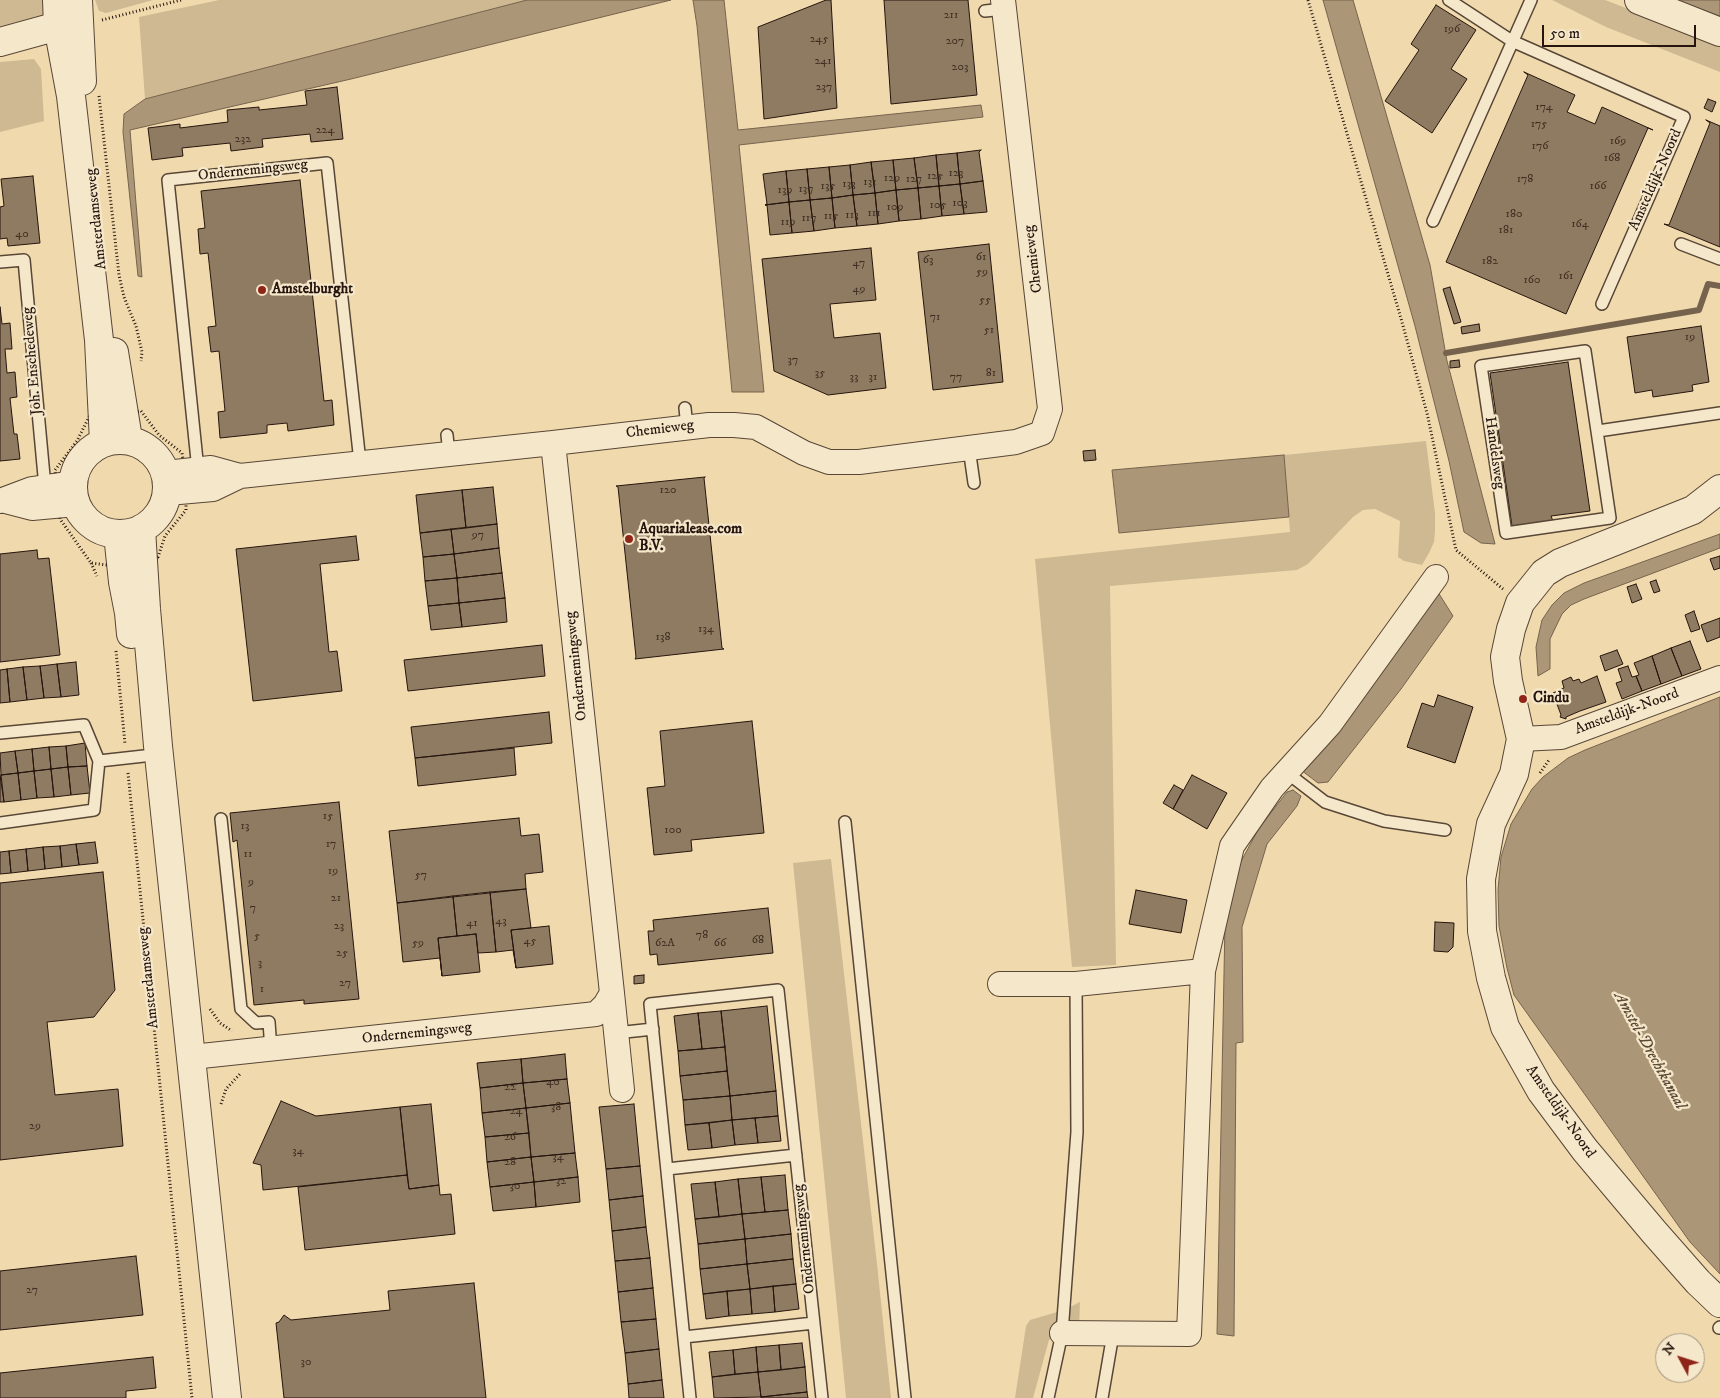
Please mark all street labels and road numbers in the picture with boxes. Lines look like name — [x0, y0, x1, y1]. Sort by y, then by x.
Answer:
street label: Amsteldijk-Noord — [1626, 126, 1686, 234]
street label: Ondernemingsweg — [197, 156, 309, 186]
street label: Amsterdamseweg — [83, 167, 111, 271]
street label: Chemieweg — [1021, 224, 1047, 294]
street label: Joh. Enschedeweg — [19, 306, 47, 416]
street label: Handelsweg — [1480, 416, 1508, 490]
street label: Chemieweg — [625, 417, 695, 443]
street label: Ondernemingsweg — [562, 610, 592, 722]
street label: Amsteldijk-Noord — [1573, 685, 1681, 739]
street label: Amsterdamseweg — [135, 926, 163, 1030]
street label: Ondernemingsweg — [361, 1019, 473, 1049]
street label: Amsteldijk-Noord — [1521, 1062, 1599, 1162]
street label: Ondernemingsweg — [790, 1183, 820, 1295]

